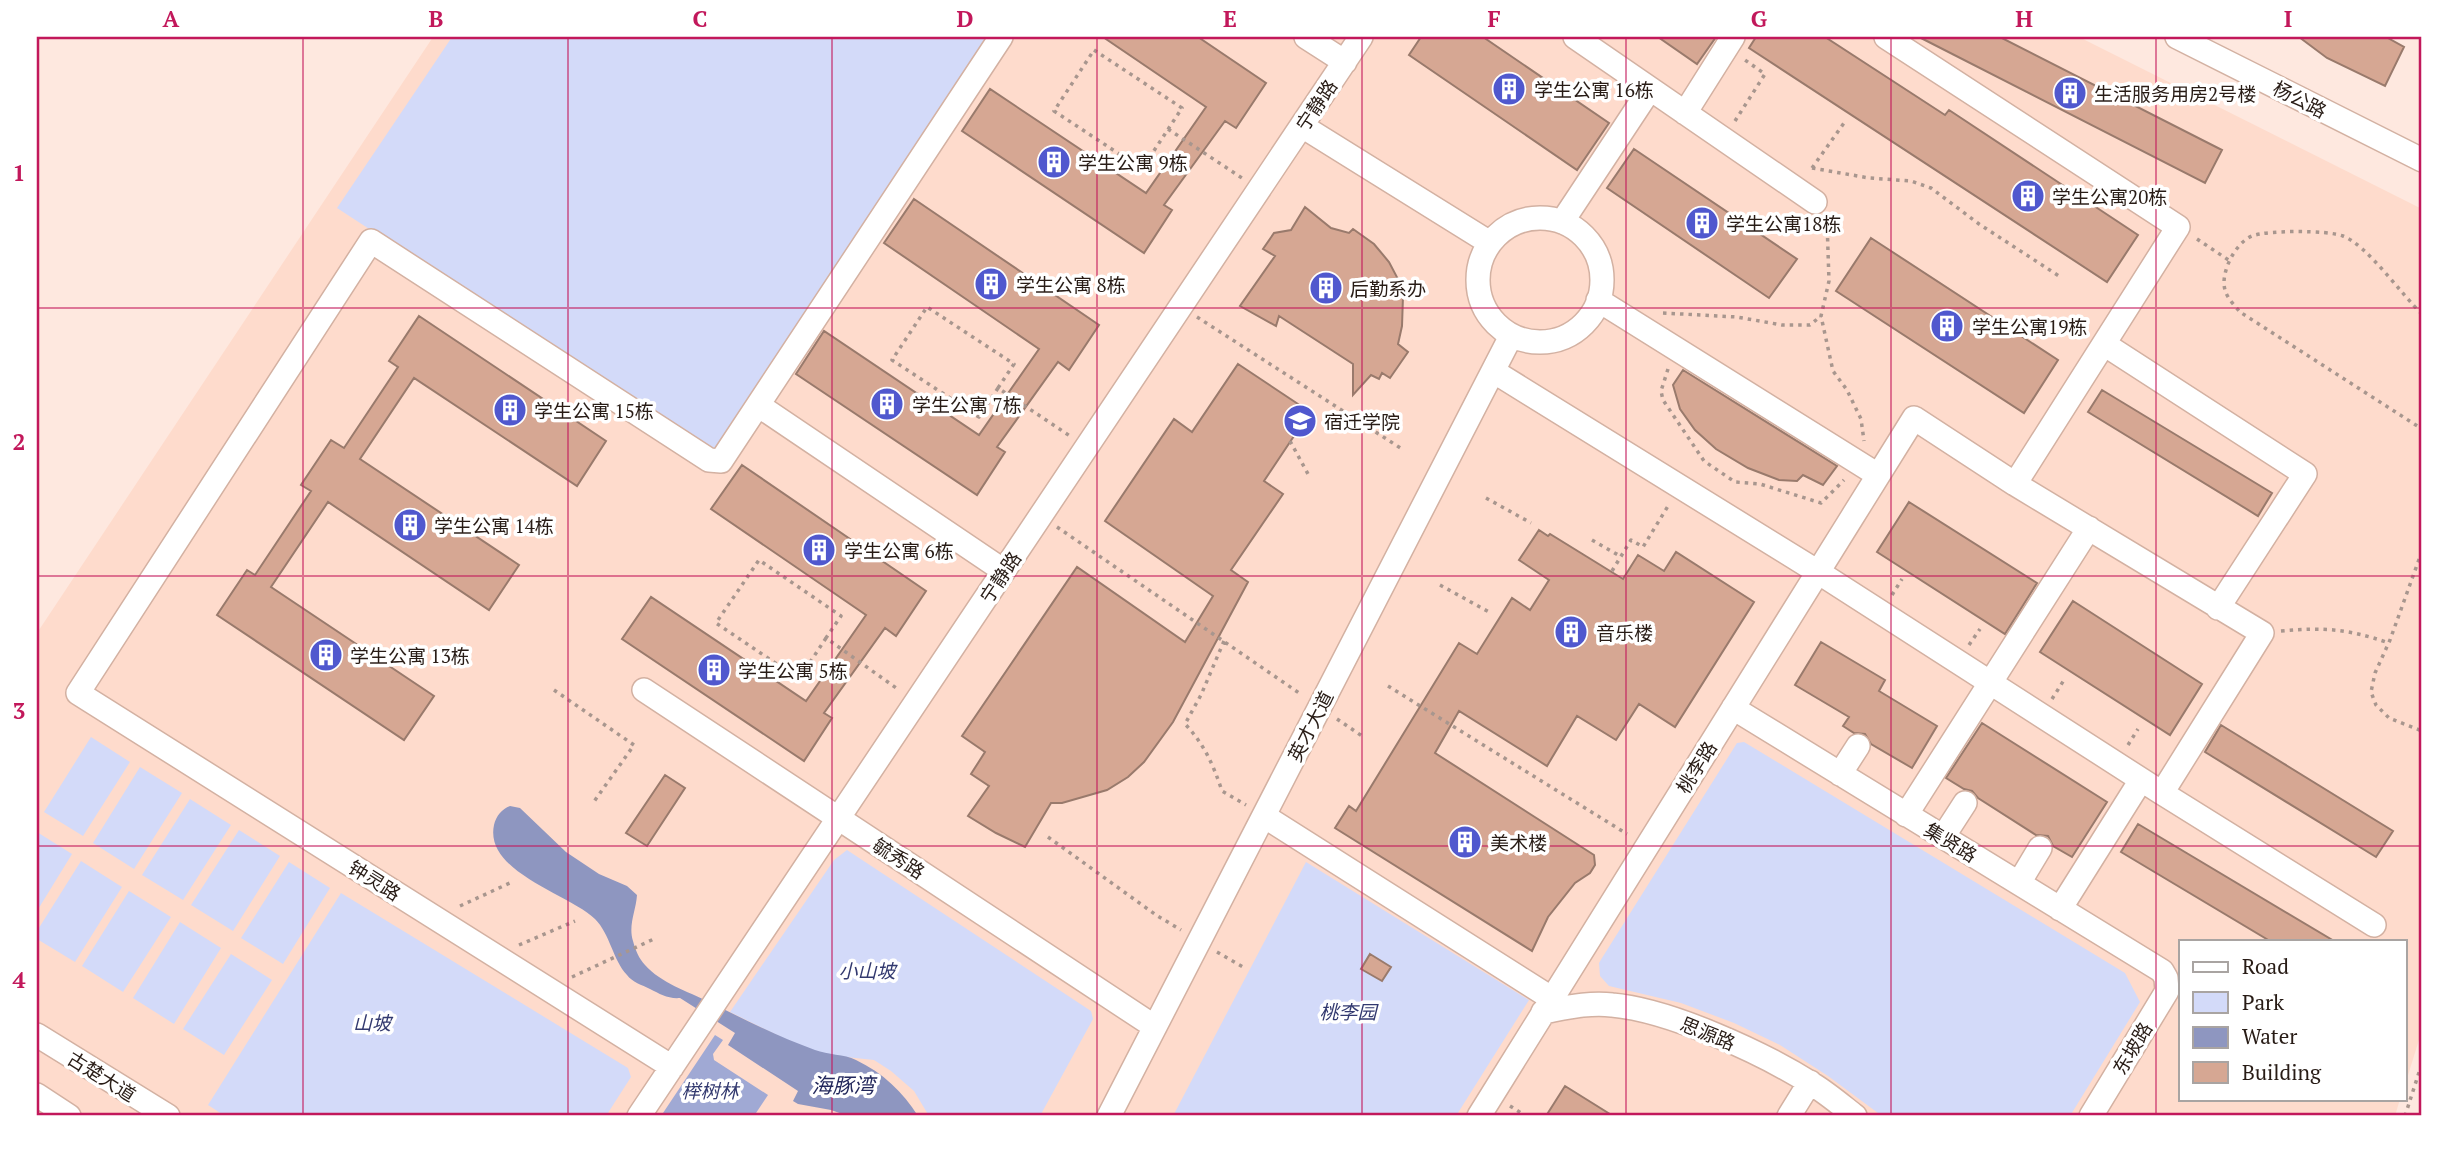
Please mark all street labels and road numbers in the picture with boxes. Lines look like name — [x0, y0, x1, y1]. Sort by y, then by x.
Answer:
street label: 宁静路 — [1290, 74, 1342, 136]
street label: 杨公路 — [2269, 75, 2331, 123]
street label: 宁静路 — [974, 546, 1026, 608]
street label: 英才大道 — [1282, 686, 1338, 766]
street label: 桃李路 — [1670, 736, 1722, 798]
street label: 集贤路 — [1920, 817, 1982, 867]
street label: 毓秀路 — [868, 832, 930, 884]
street label: 钟灵路 — [344, 854, 406, 906]
street label: 思源路 — [1677, 1011, 1739, 1055]
street label: 东坡路 — [2107, 1017, 2157, 1079]
street label: 古楚大道 — [63, 1045, 141, 1107]

